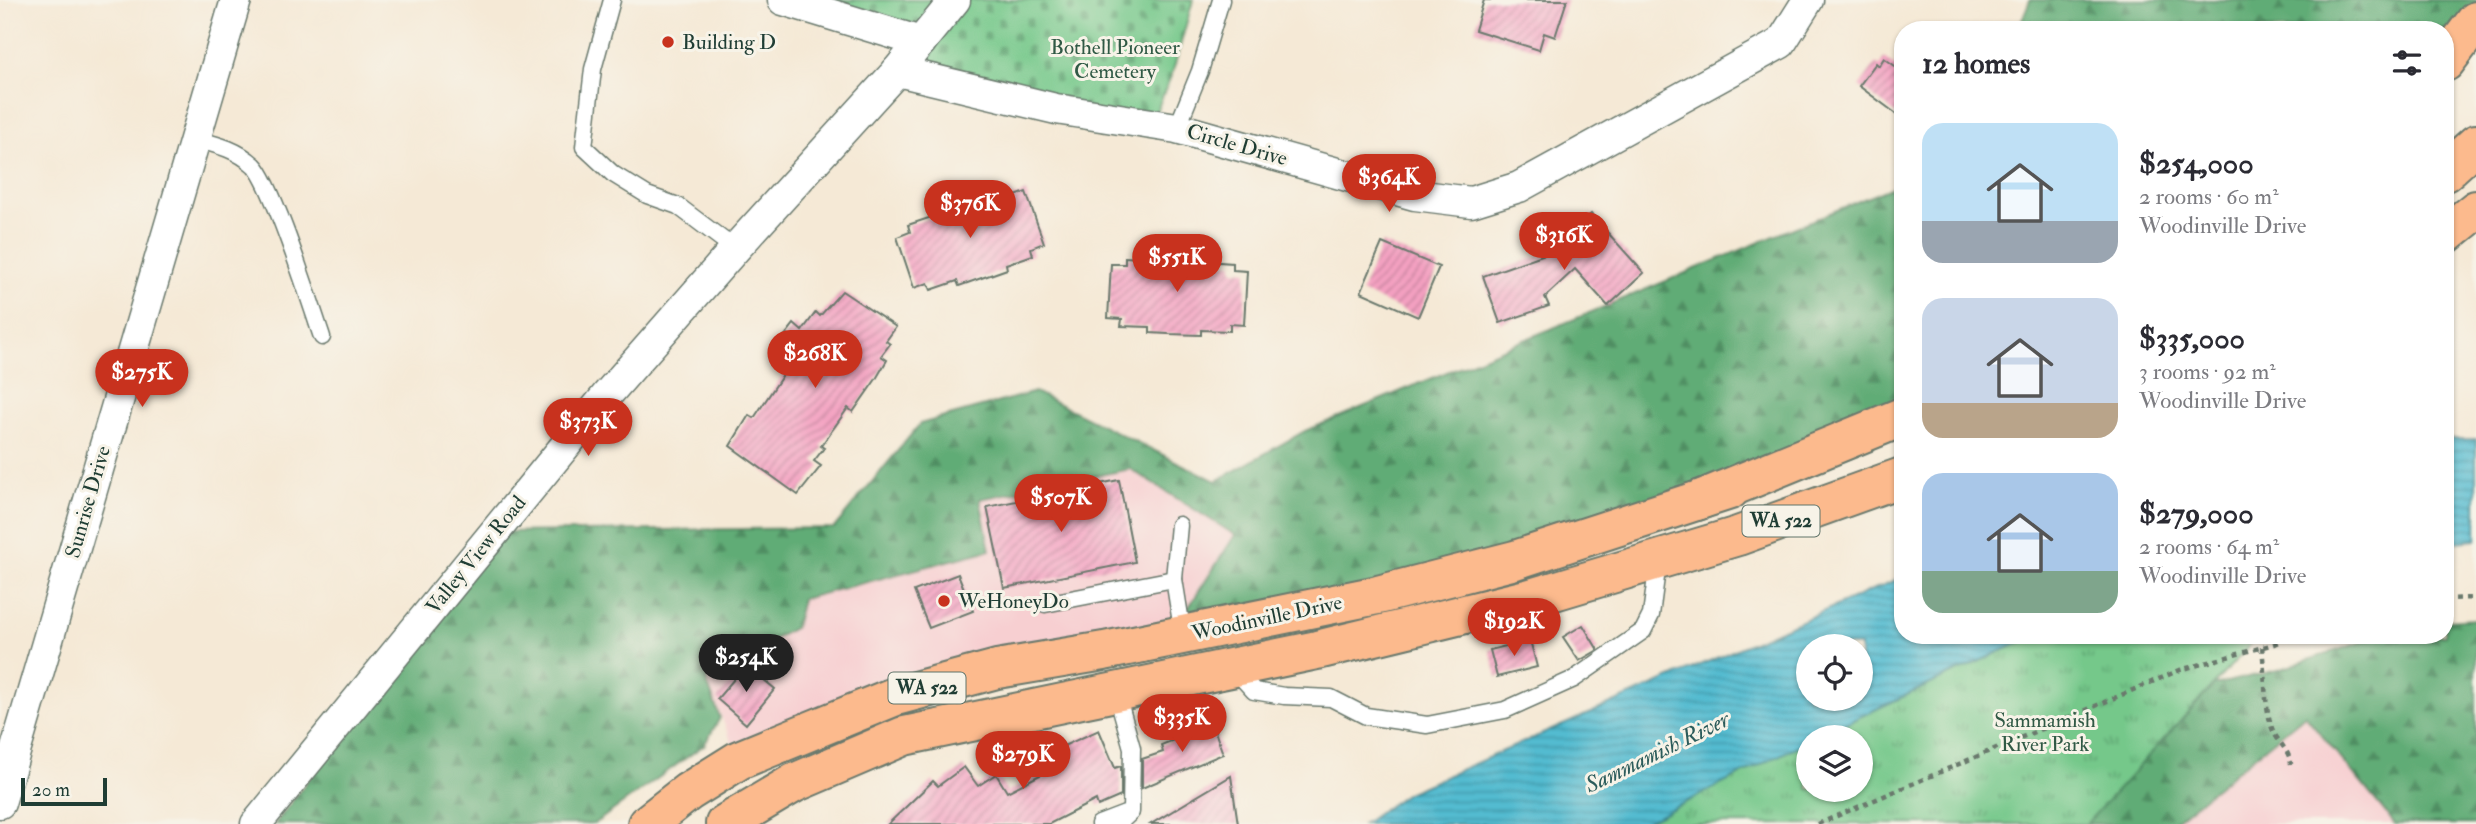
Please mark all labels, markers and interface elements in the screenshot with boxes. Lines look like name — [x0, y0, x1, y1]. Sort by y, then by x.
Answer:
place label: Building D — [682, 29, 776, 56]
marker: Building D — [660, 34, 676, 50]
park label: Bothell Pioneer Cemetery — [1050, 34, 1180, 85]
icon: filters — [2388, 44, 2426, 82]
text: 12 homes — [1922, 45, 2030, 82]
street label: Circle Drive — [1183, 118, 1291, 172]
text: $254,000 — [2139, 145, 2254, 182]
icon: home — [1978, 151, 2062, 235]
pin: $364K — [1340, 154, 1438, 214]
text: $364K — [1358, 162, 1420, 191]
pin: $376K — [921, 180, 1019, 240]
text: 2 rooms · 60 m² — [2139, 182, 2279, 211]
text: $376K — [940, 188, 1000, 217]
text: Woodinville Drive — [2139, 211, 2306, 240]
pin: $316K — [1515, 212, 1613, 272]
text: $316K — [1535, 220, 1593, 249]
pin: $551K — [1128, 234, 1226, 294]
text: $551K — [1148, 242, 1206, 271]
text: $335,000 — [2139, 320, 2245, 357]
icon: home — [1978, 326, 2062, 410]
pin: $268K — [766, 330, 864, 390]
text: $268K — [783, 338, 847, 367]
pin: $275K — [93, 350, 191, 409]
text: $275K — [111, 357, 173, 386]
text: 3 rooms · 92 m² — [2139, 357, 2276, 386]
text: Woodinville Drive — [2139, 386, 2306, 415]
pin: $373K — [539, 398, 637, 458]
text: $373K — [559, 406, 617, 435]
street label: Sunrise Drive — [59, 443, 117, 561]
pin: $507K — [1012, 475, 1110, 534]
text: $507K — [1030, 482, 1092, 511]
street label: Valley View Road — [420, 490, 533, 620]
text: $279,000 — [2139, 495, 2254, 532]
icon: home — [1978, 501, 2062, 585]
road number: WA 522 — [1742, 506, 1820, 536]
text: 2 rooms · 64 m² — [2139, 532, 2279, 561]
text: Woodinville Drive — [2139, 561, 2306, 590]
place label: WeHoneyDo — [957, 588, 1069, 615]
street label: Woodinville Drive — [1188, 589, 1345, 647]
marker: WeHoneyDo — [936, 593, 952, 609]
pin: $192K — [1465, 598, 1563, 658]
text: $192K — [1484, 606, 1544, 635]
pin: $254K — [697, 634, 795, 694]
map controls — [1796, 634, 1873, 802]
button: locate — [1796, 634, 1873, 711]
text: $254K — [715, 642, 777, 671]
road number: WA 522 — [888, 673, 965, 704]
pin: $335K — [1133, 694, 1231, 754]
text: $335K — [1154, 702, 1210, 731]
water label: Sammamish River — [1579, 704, 1735, 800]
park label: Sammamish River Park — [1994, 707, 2096, 758]
button: layers — [1796, 725, 1873, 802]
pin: $279K — [974, 732, 1072, 791]
text: $279K — [991, 739, 1055, 768]
scale bar — [21, 775, 107, 807]
text: 20 m — [32, 778, 70, 802]

